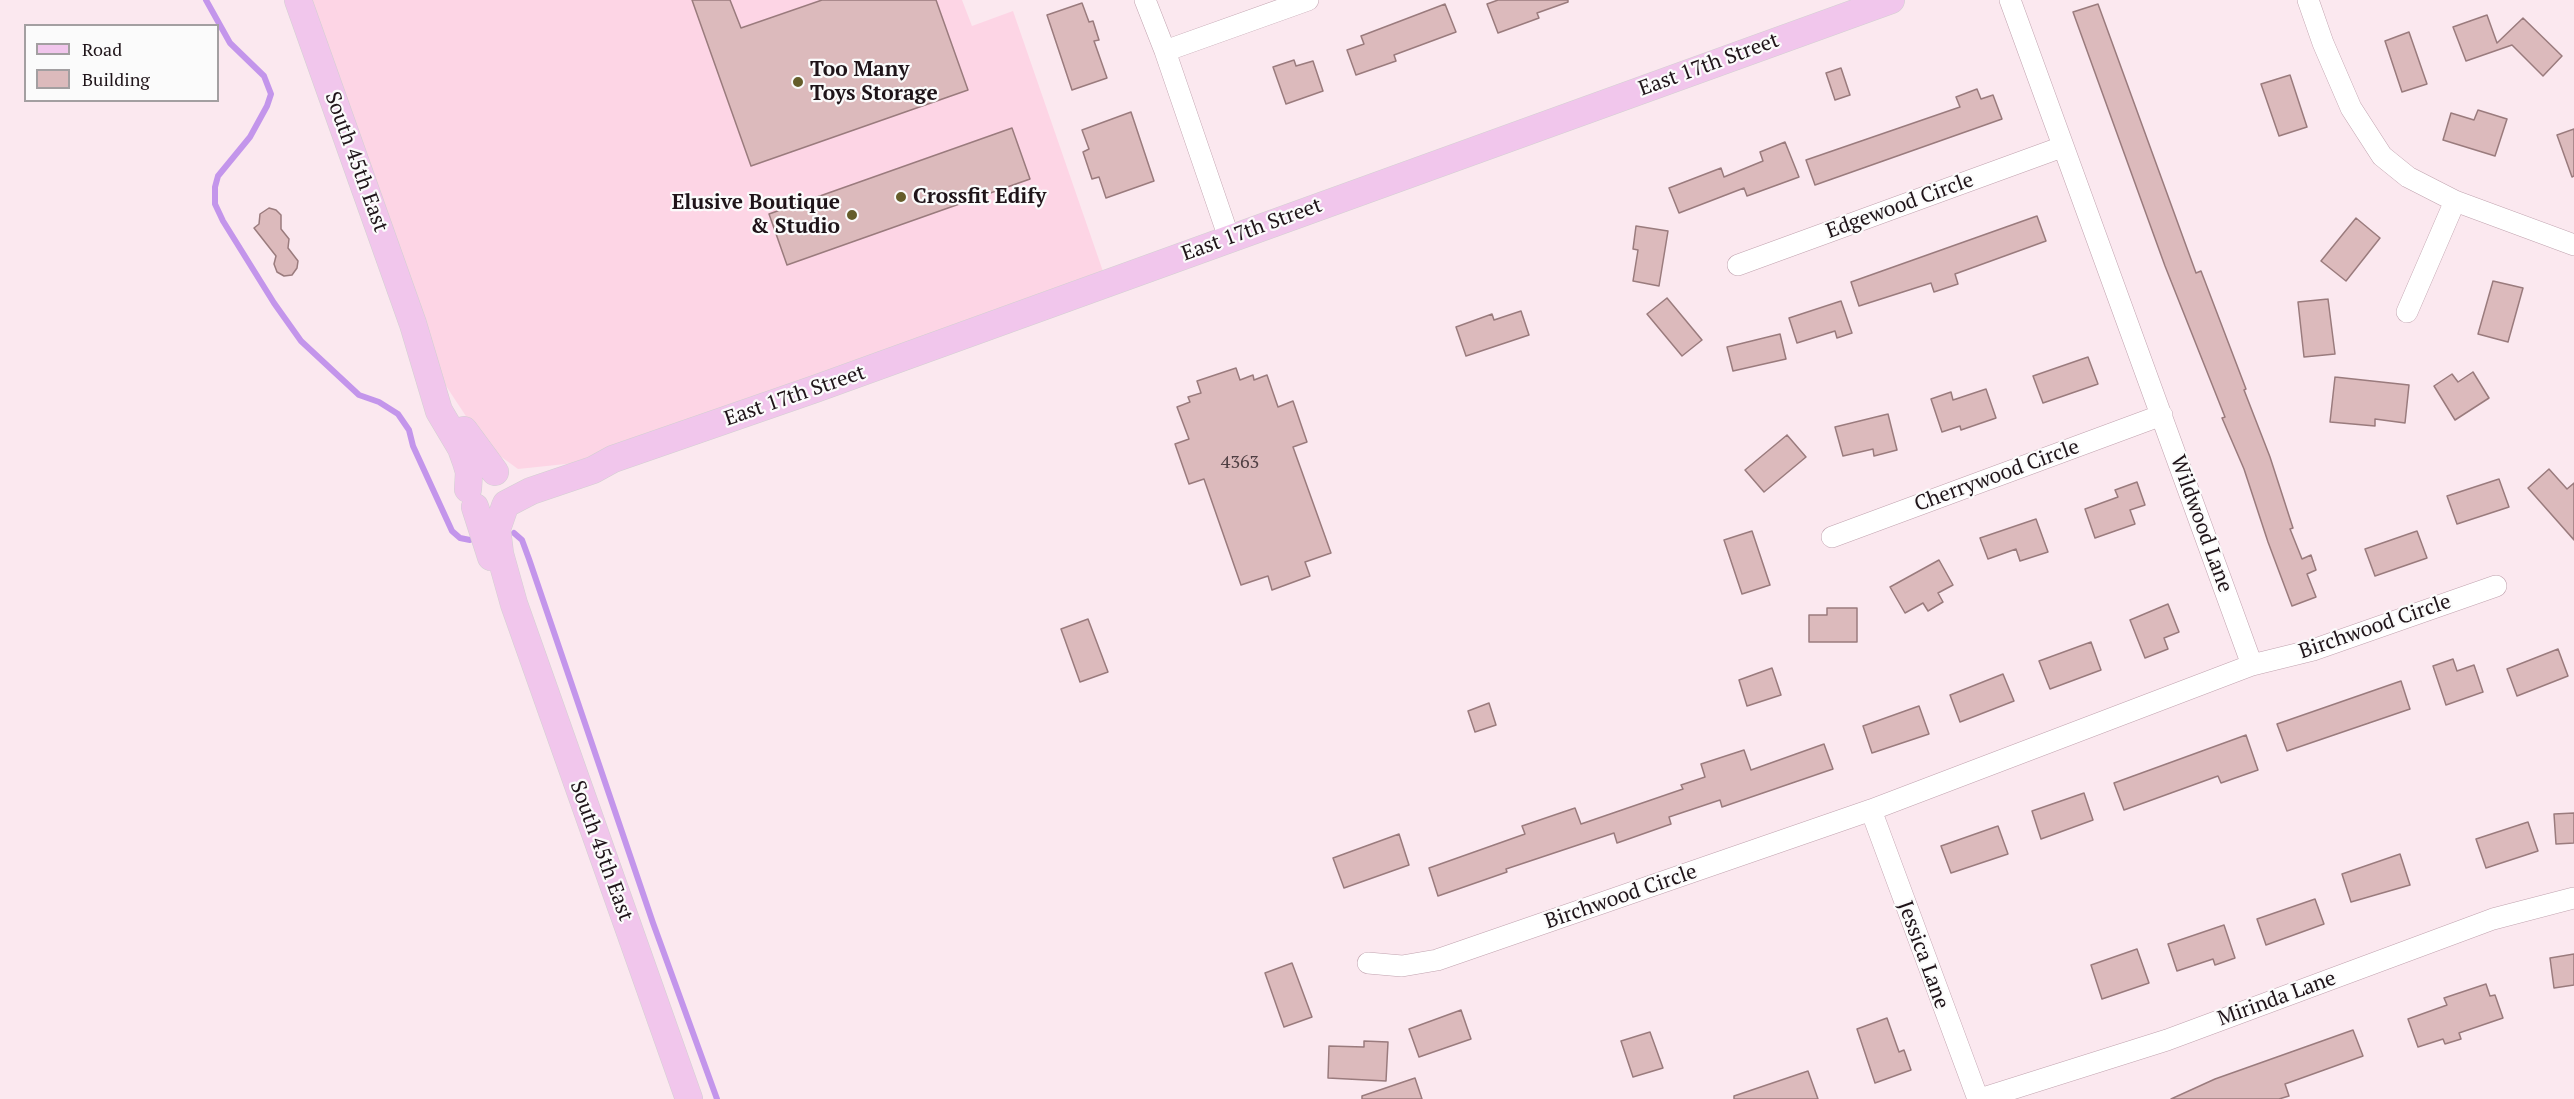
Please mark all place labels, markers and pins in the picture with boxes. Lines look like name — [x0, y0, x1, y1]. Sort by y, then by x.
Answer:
place label: Too Many Toys Storage — [810, 57, 938, 107]
marker: Too Many Toys Storage — [791, 75, 805, 89]
place label: Crossfit Edify — [913, 184, 1046, 210]
place label: Elusive Boutique & Studio — [672, 190, 840, 240]
marker: Crossfit Edify — [894, 190, 908, 204]
marker: Elusive Boutique & Studio — [845, 208, 859, 222]

